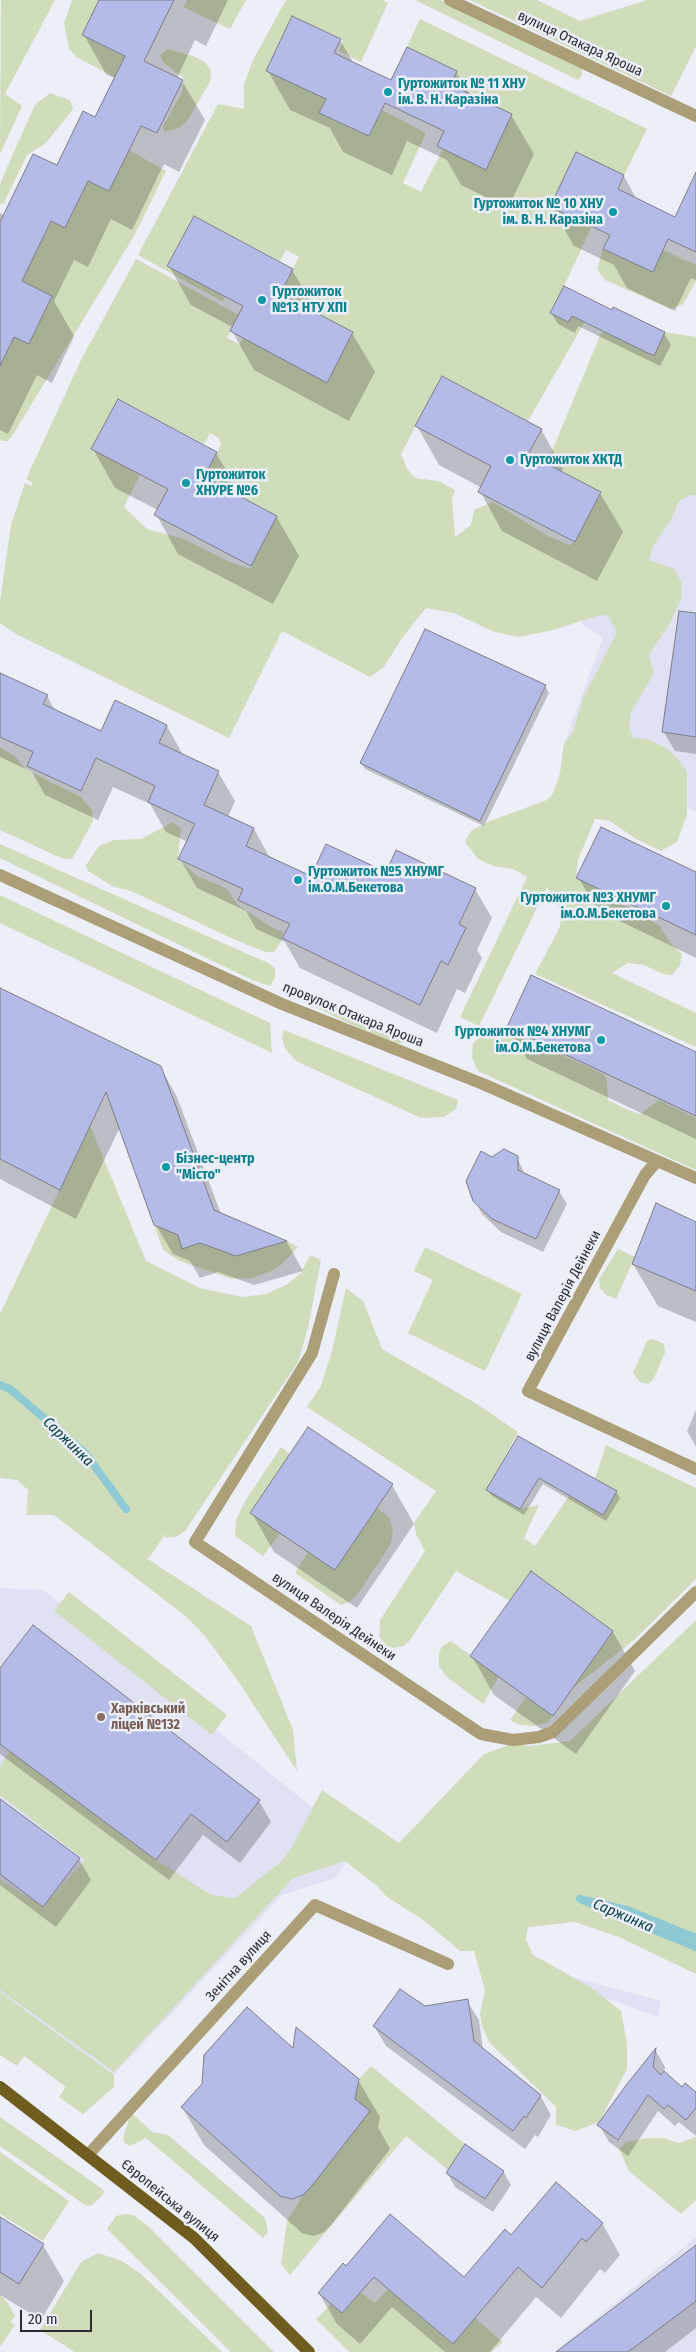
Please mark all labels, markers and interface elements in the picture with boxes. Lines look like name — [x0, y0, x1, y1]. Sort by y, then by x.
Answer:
street label: вулиця Отакара Яроша — [515, 8, 645, 80]
place label: Гуртожиток № 11 ХНУ ім. В. Н. Каразіна — [398, 76, 525, 108]
marker: Гуртожиток № 11 ХНУ ім. В. Н. Каразіна — [382, 86, 394, 98]
place label: Гуртожиток № 10 ХНУ ім. В. Н. Каразіна — [474, 196, 603, 228]
marker: Гуртожиток № 10 ХНУ ім. В. Н. Каразіна — [607, 206, 619, 218]
place label: Гуртожиток №13 НТУ ХПІ — [272, 284, 347, 316]
marker: Гуртожиток №13 НТУ ХПІ — [256, 294, 268, 306]
place label: Гуртожиток ХКТД — [520, 452, 622, 468]
marker: Гуртожиток ХКТД — [504, 454, 516, 466]
place label: Гуртожиток ХНУРЕ №6 — [196, 467, 265, 500]
marker: Гуртожиток ХНУРЕ №6 — [180, 477, 192, 489]
place label: Гуртожиток №5 ХНУМГ ім.О.М.Бекетова — [308, 864, 444, 896]
marker: Гуртожиток №5 ХНУМГ ім.О.М.Бекетова — [292, 874, 304, 886]
place label: Гуртожиток №3 ХНУМГ ім.О.М.Бекетова — [520, 890, 656, 922]
marker: Гуртожиток №3 ХНУМГ ім.О.М.Бекетова — [660, 900, 672, 912]
street label: провулок Отакара Яроша — [280, 979, 426, 1051]
place label: Гуртожиток №4 ХНУМГ ім.О.М.Бекетова — [455, 1024, 591, 1056]
marker: Гуртожиток №4 ХНУМГ ім.О.М.Бекетова — [595, 1034, 607, 1046]
place label: Бізнес-центр "Місто" — [176, 1151, 254, 1184]
marker: Бізнес-центр "Місто" — [160, 1161, 172, 1173]
street label: вулиця Валерія Дейнеки — [521, 1228, 605, 1364]
water label: Саржинка — [39, 1413, 97, 1471]
street label: вулиця Валерія Дейнеки — [269, 1569, 399, 1665]
place label: Харківський ліцей №132 — [111, 1701, 185, 1734]
marker: Харківський ліцей №132 — [95, 1711, 107, 1723]
water label: Саржинка — [590, 1895, 656, 1937]
street label: Зенітна вулиця — [203, 1927, 275, 2005]
street label: Європейська вулиця — [117, 2156, 223, 2246]
scale bar — [22, 2300, 95, 2332]
text: 20 m — [28, 2310, 58, 2328]

